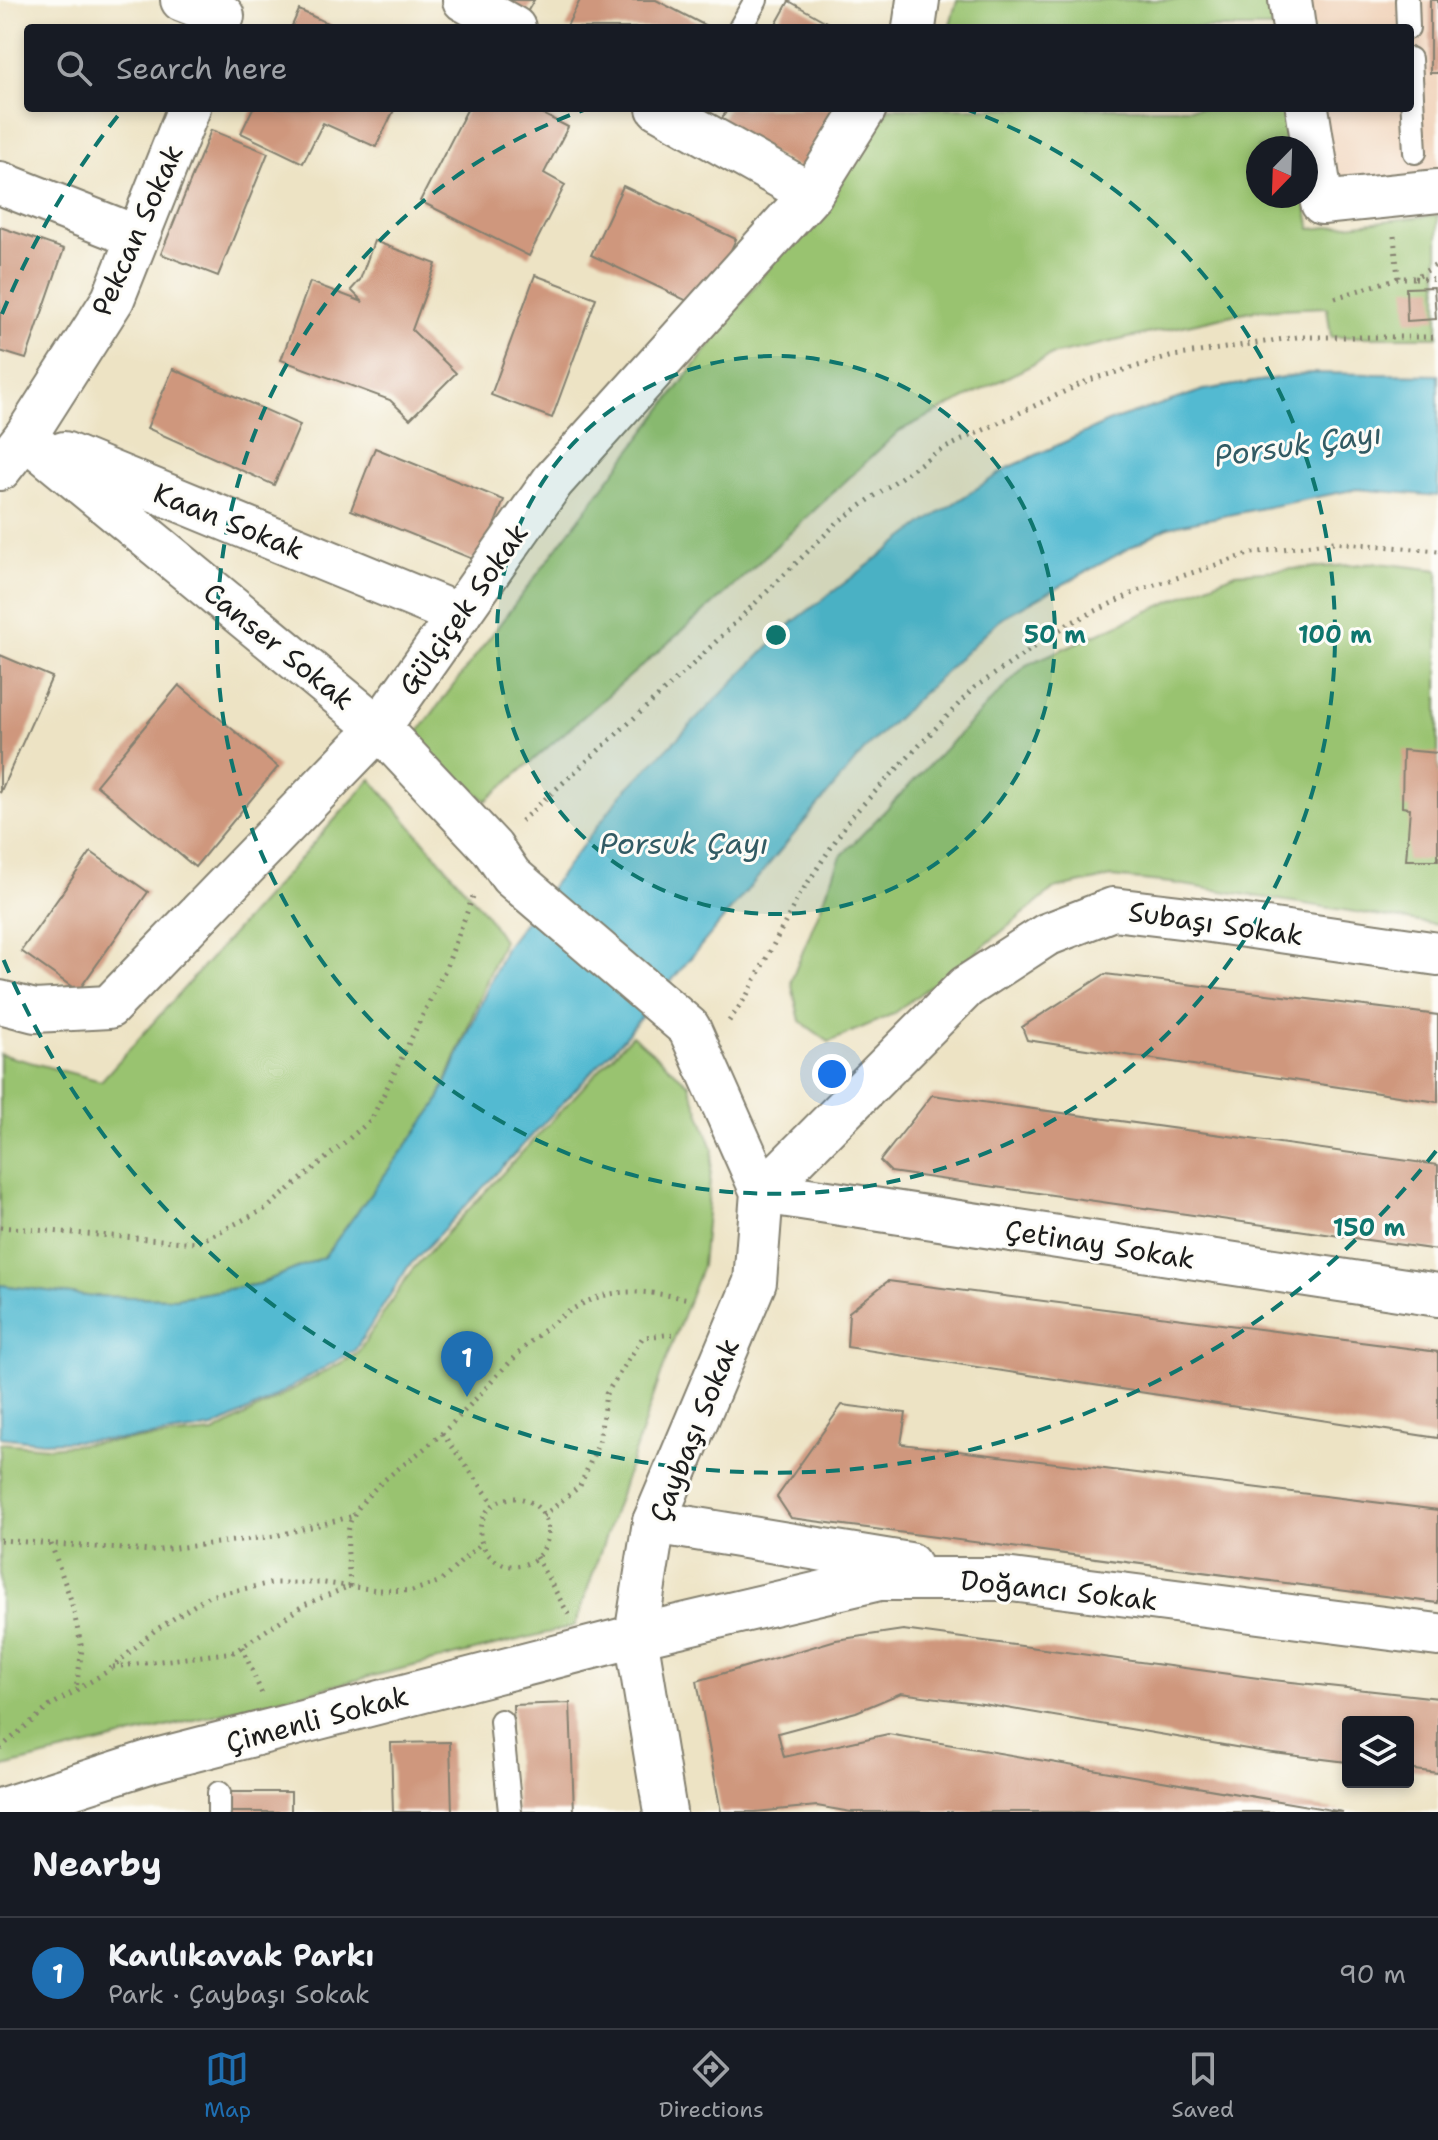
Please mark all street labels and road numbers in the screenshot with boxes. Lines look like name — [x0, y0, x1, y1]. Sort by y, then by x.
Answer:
street label: Pekcan Sokak — [82, 138, 192, 322]
street label: Kaan Sokak — [148, 474, 310, 568]
street label: Gülçiçek Sokak — [389, 515, 537, 703]
street label: Canser Sokak — [196, 574, 362, 718]
street label: Subaşı Sokak — [1126, 892, 1306, 954]
street label: Çetinay Sokak — [1002, 1210, 1198, 1278]
street label: Çaybaşı Sokak — [640, 1333, 748, 1527]
street label: Doğancı Sokak — [958, 1561, 1160, 1619]
street label: Çimenli Sokak — [222, 1676, 412, 1762]

